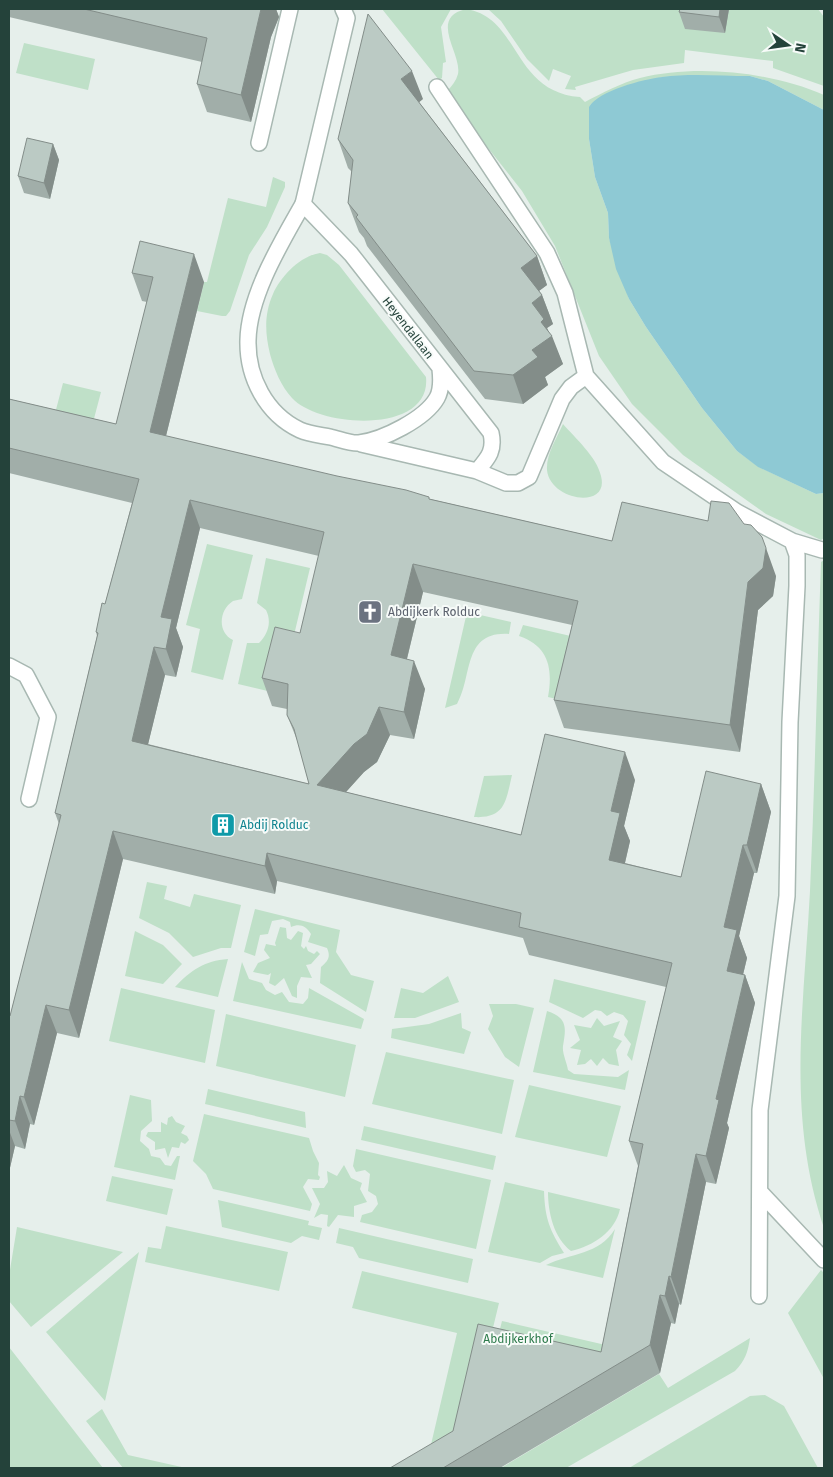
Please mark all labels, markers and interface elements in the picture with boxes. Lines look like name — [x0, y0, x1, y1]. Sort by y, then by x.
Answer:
north arrow — [763, 20, 813, 70]
text: N — [791, 41, 810, 54]
street label: Heyendallaan — [379, 294, 437, 362]
church icon: Abdijkerk Rolduc — [357, 599, 383, 625]
place label: Abdijkerk Rolduc — [388, 605, 480, 619]
building icon: Abdij Rolduc — [210, 812, 236, 838]
place label: Abdij Rolduc — [240, 818, 309, 832]
park label: Abdijkerkhof — [483, 1332, 554, 1346]

